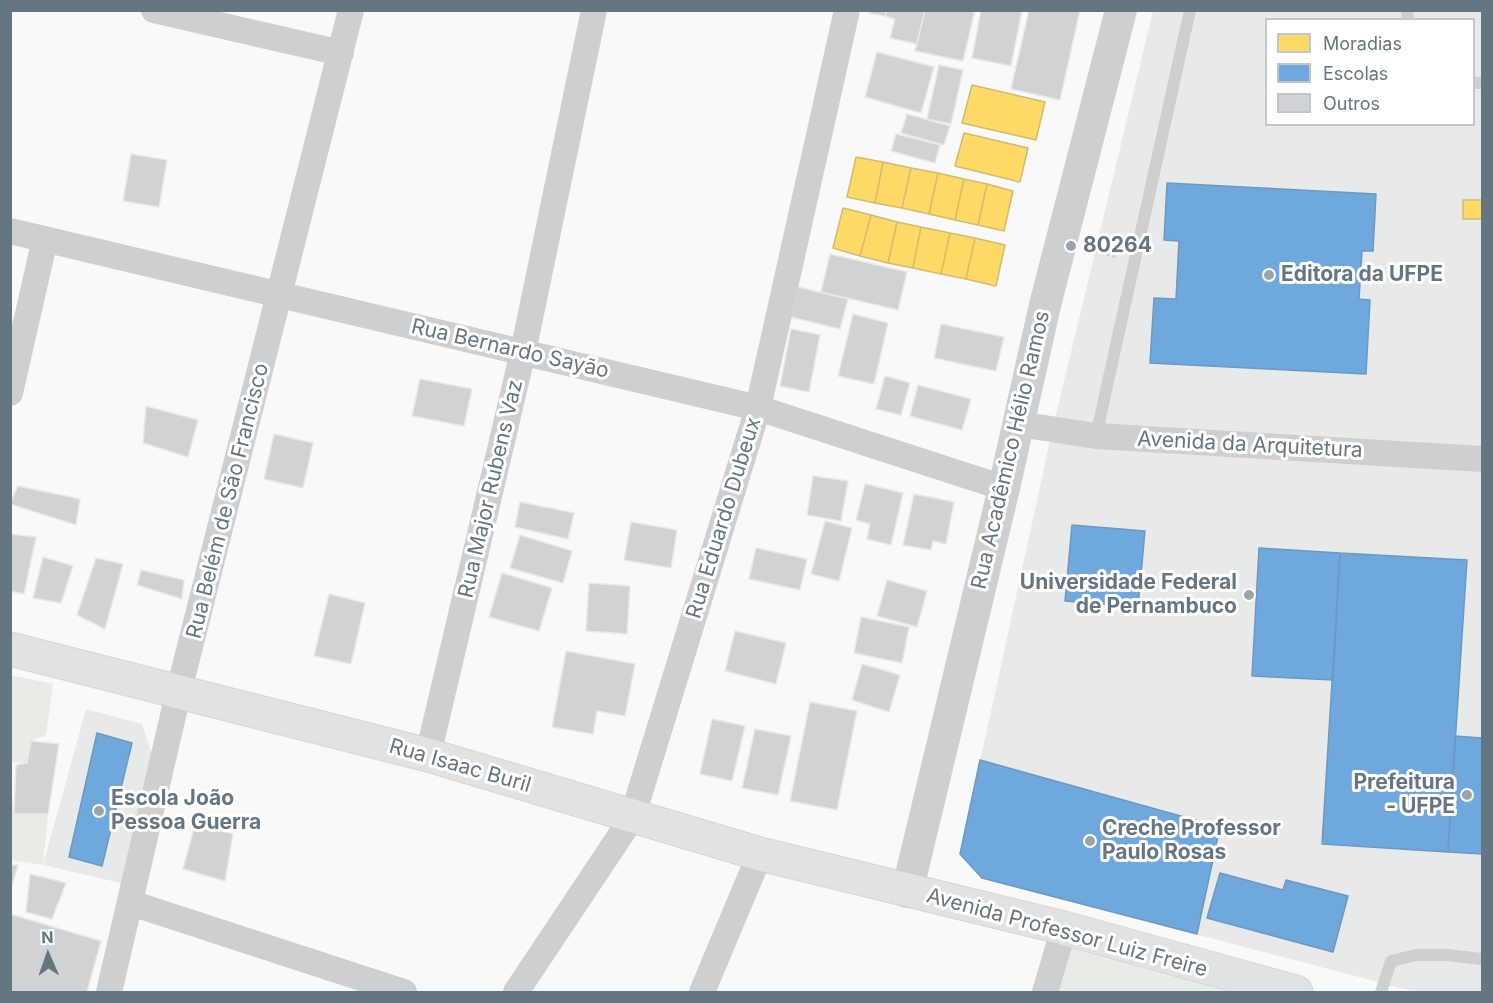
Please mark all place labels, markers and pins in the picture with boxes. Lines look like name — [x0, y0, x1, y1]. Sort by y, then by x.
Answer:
place label: 80264 — [1083, 233, 1152, 259]
marker: 80264 — [1064, 239, 1078, 253]
place label: Editora da UFPE — [1281, 262, 1443, 288]
marker: Editora da UFPE — [1262, 268, 1276, 282]
place label: Universidade Federal de Pernambuco — [1020, 570, 1237, 620]
marker: Universidade Federal de Pernambuco — [1242, 588, 1256, 602]
place label: Prefeitura - UFPE — [1354, 770, 1455, 820]
place label: Escola João Pessoa Guerra — [111, 786, 261, 836]
marker: Prefeitura - UFPE — [1460, 788, 1474, 802]
marker: Escola João Pessoa Guerra — [92, 804, 106, 818]
place label: Creche Professor Paulo Rosas — [1102, 816, 1281, 866]
marker: Creche Professor Paulo Rosas — [1083, 834, 1097, 848]

